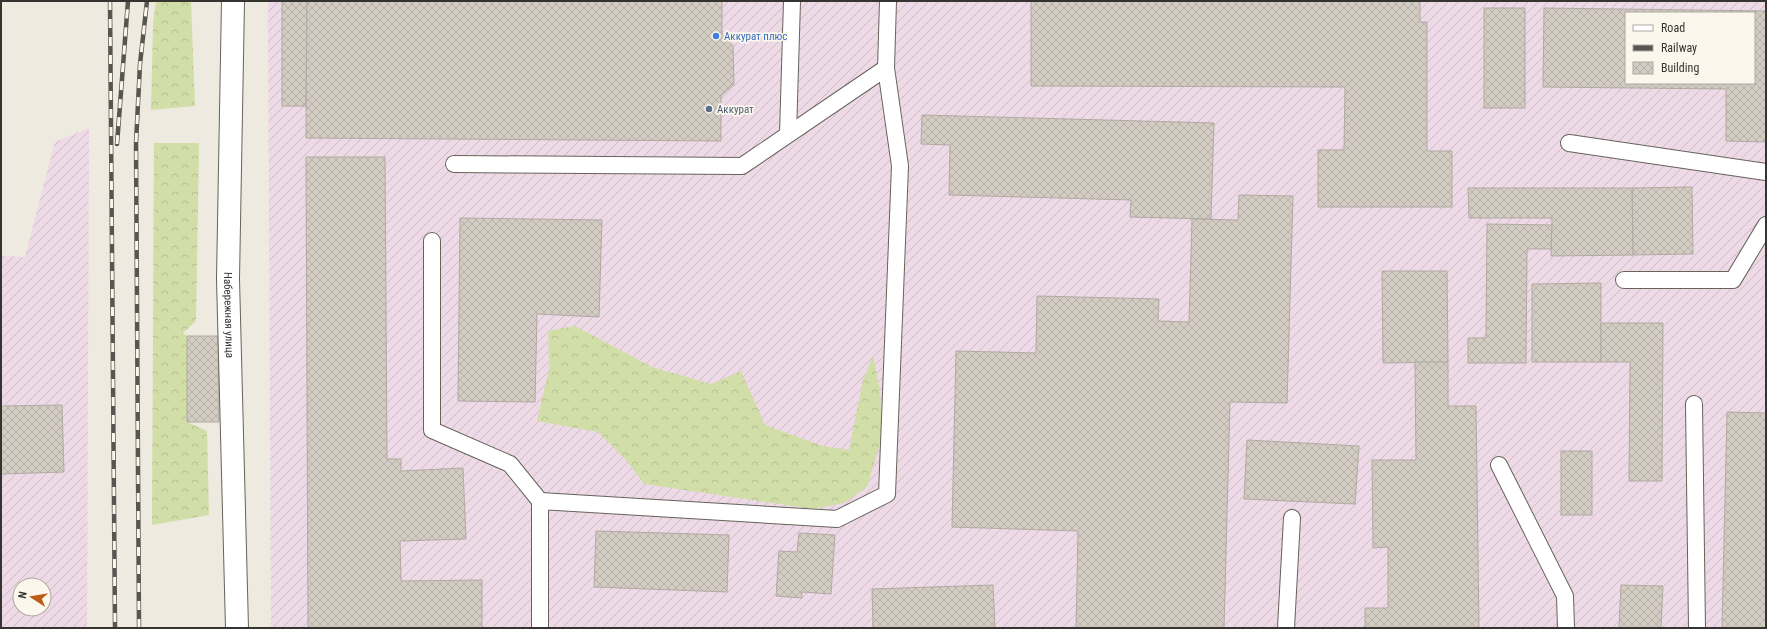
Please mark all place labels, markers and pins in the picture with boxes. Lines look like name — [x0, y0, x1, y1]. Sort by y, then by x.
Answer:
place label: Аккурат плюс — [724, 30, 787, 43]
marker: Аккурат плюс — [711, 31, 721, 41]
place label: Аккурат — [717, 103, 754, 116]
marker: Аккурат — [704, 104, 714, 114]

